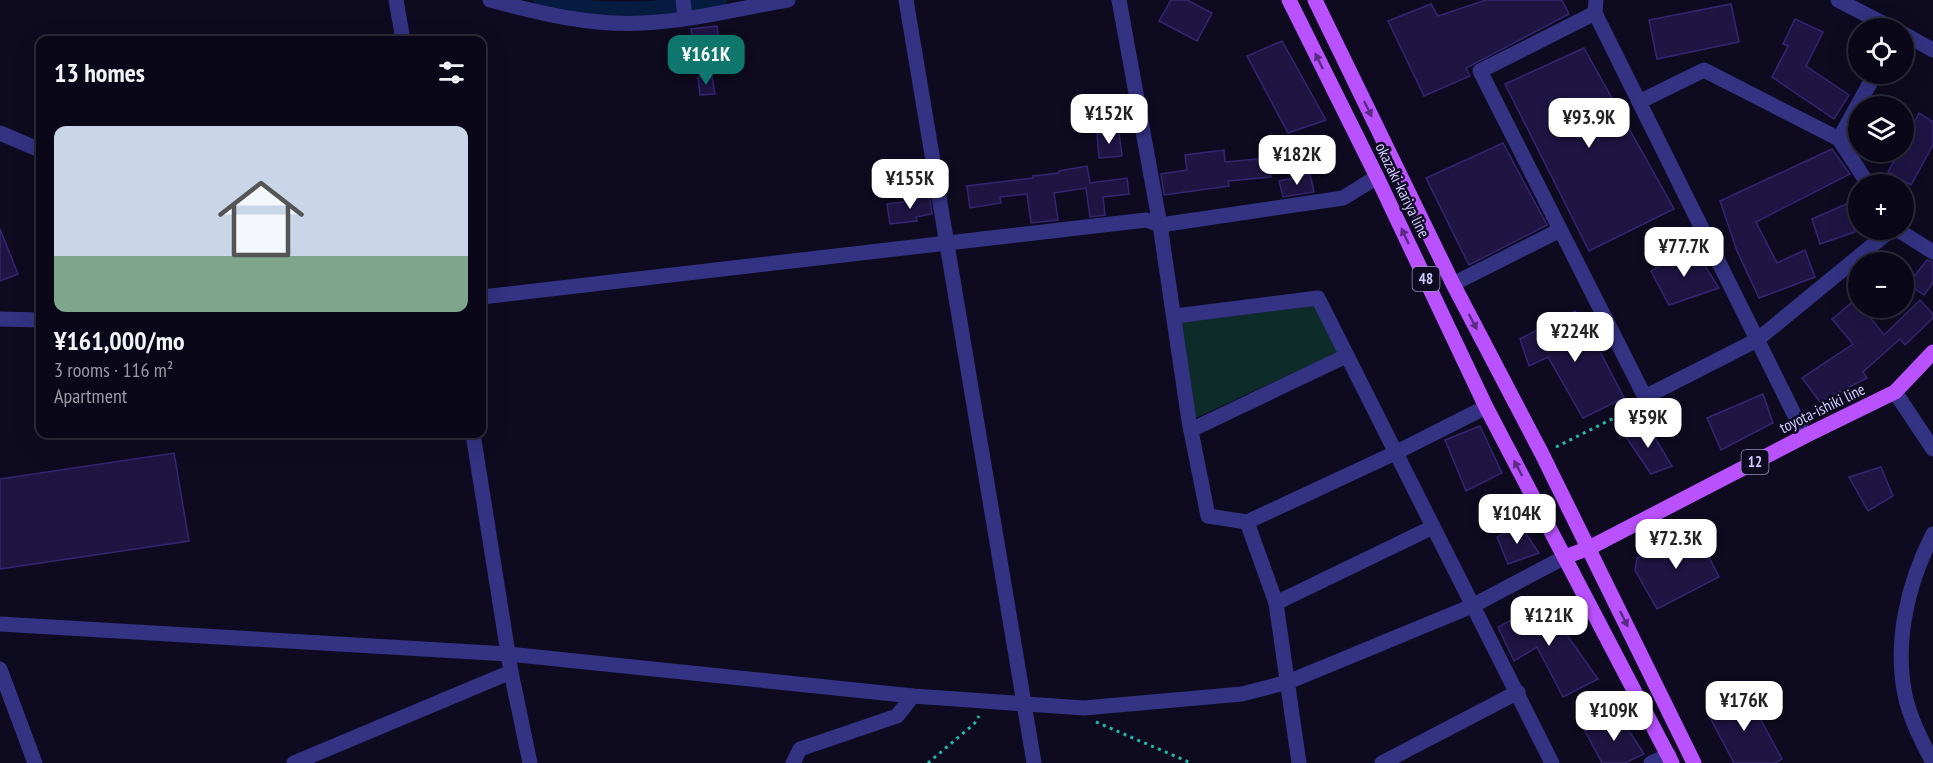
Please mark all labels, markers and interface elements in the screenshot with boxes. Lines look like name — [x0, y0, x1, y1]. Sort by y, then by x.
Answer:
map controls — [1848, 18, 1914, 318]
button: locate — [1848, 18, 1914, 84]
pin: ¥161K — [664, 35, 748, 86]
text: ¥161K — [682, 41, 730, 67]
one-way arrow — [1315, 53, 1324, 70]
text: 13 homes — [54, 56, 145, 89]
icon: filters — [435, 56, 468, 89]
pin: ¥152K — [1067, 94, 1151, 145]
button: layers — [1848, 96, 1914, 162]
pin: ¥93.9K — [1540, 98, 1638, 149]
text: ¥152K — [1085, 100, 1133, 126]
one-way arrow — [1364, 101, 1373, 118]
text: ¥93.9K — [1563, 104, 1615, 130]
pin: ¥182K — [1255, 135, 1339, 186]
street label: okazaki-kariya line — [1371, 139, 1435, 241]
text: ¥182K — [1273, 141, 1321, 167]
pin: ¥155K — [868, 159, 952, 210]
icon: home — [207, 165, 315, 273]
text: ¥155K — [886, 165, 934, 191]
button: + — [1848, 174, 1914, 240]
pin: ¥77.7K — [1635, 227, 1733, 278]
one-way arrow — [1401, 228, 1410, 245]
text: ¥77.7K — [1659, 233, 1709, 259]
button: − — [1848, 252, 1914, 318]
road number: 48 — [1412, 267, 1440, 291]
pin: ¥224K — [1533, 312, 1617, 363]
one-way arrow — [1468, 314, 1478, 331]
text: ¥224K — [1551, 318, 1599, 344]
text: ¥161,000/mo — [54, 324, 185, 357]
text: 3 rooms · 116 m² — [54, 357, 173, 383]
street label: toyota-ishiki line — [1776, 379, 1868, 437]
text: Apartment — [54, 383, 127, 409]
pin: ¥59K — [1612, 398, 1684, 449]
text: ¥59K — [1628, 404, 1668, 430]
road number: 12 — [1742, 450, 1768, 474]
one-way arrow — [1514, 460, 1523, 477]
pin: ¥104K — [1475, 494, 1559, 545]
text: ¥104K — [1493, 500, 1541, 526]
pin: ¥72.3K — [1627, 519, 1725, 570]
text: ¥72.3K — [1650, 525, 1702, 551]
pin: ¥121K — [1507, 596, 1591, 647]
text: ¥121K — [1525, 602, 1573, 628]
one-way arrow — [1619, 611, 1628, 628]
pin: ¥176K — [1702, 681, 1786, 732]
text: ¥176K — [1720, 687, 1768, 713]
pin: ¥109K — [1572, 691, 1656, 742]
text: ¥109K — [1590, 697, 1638, 723]

